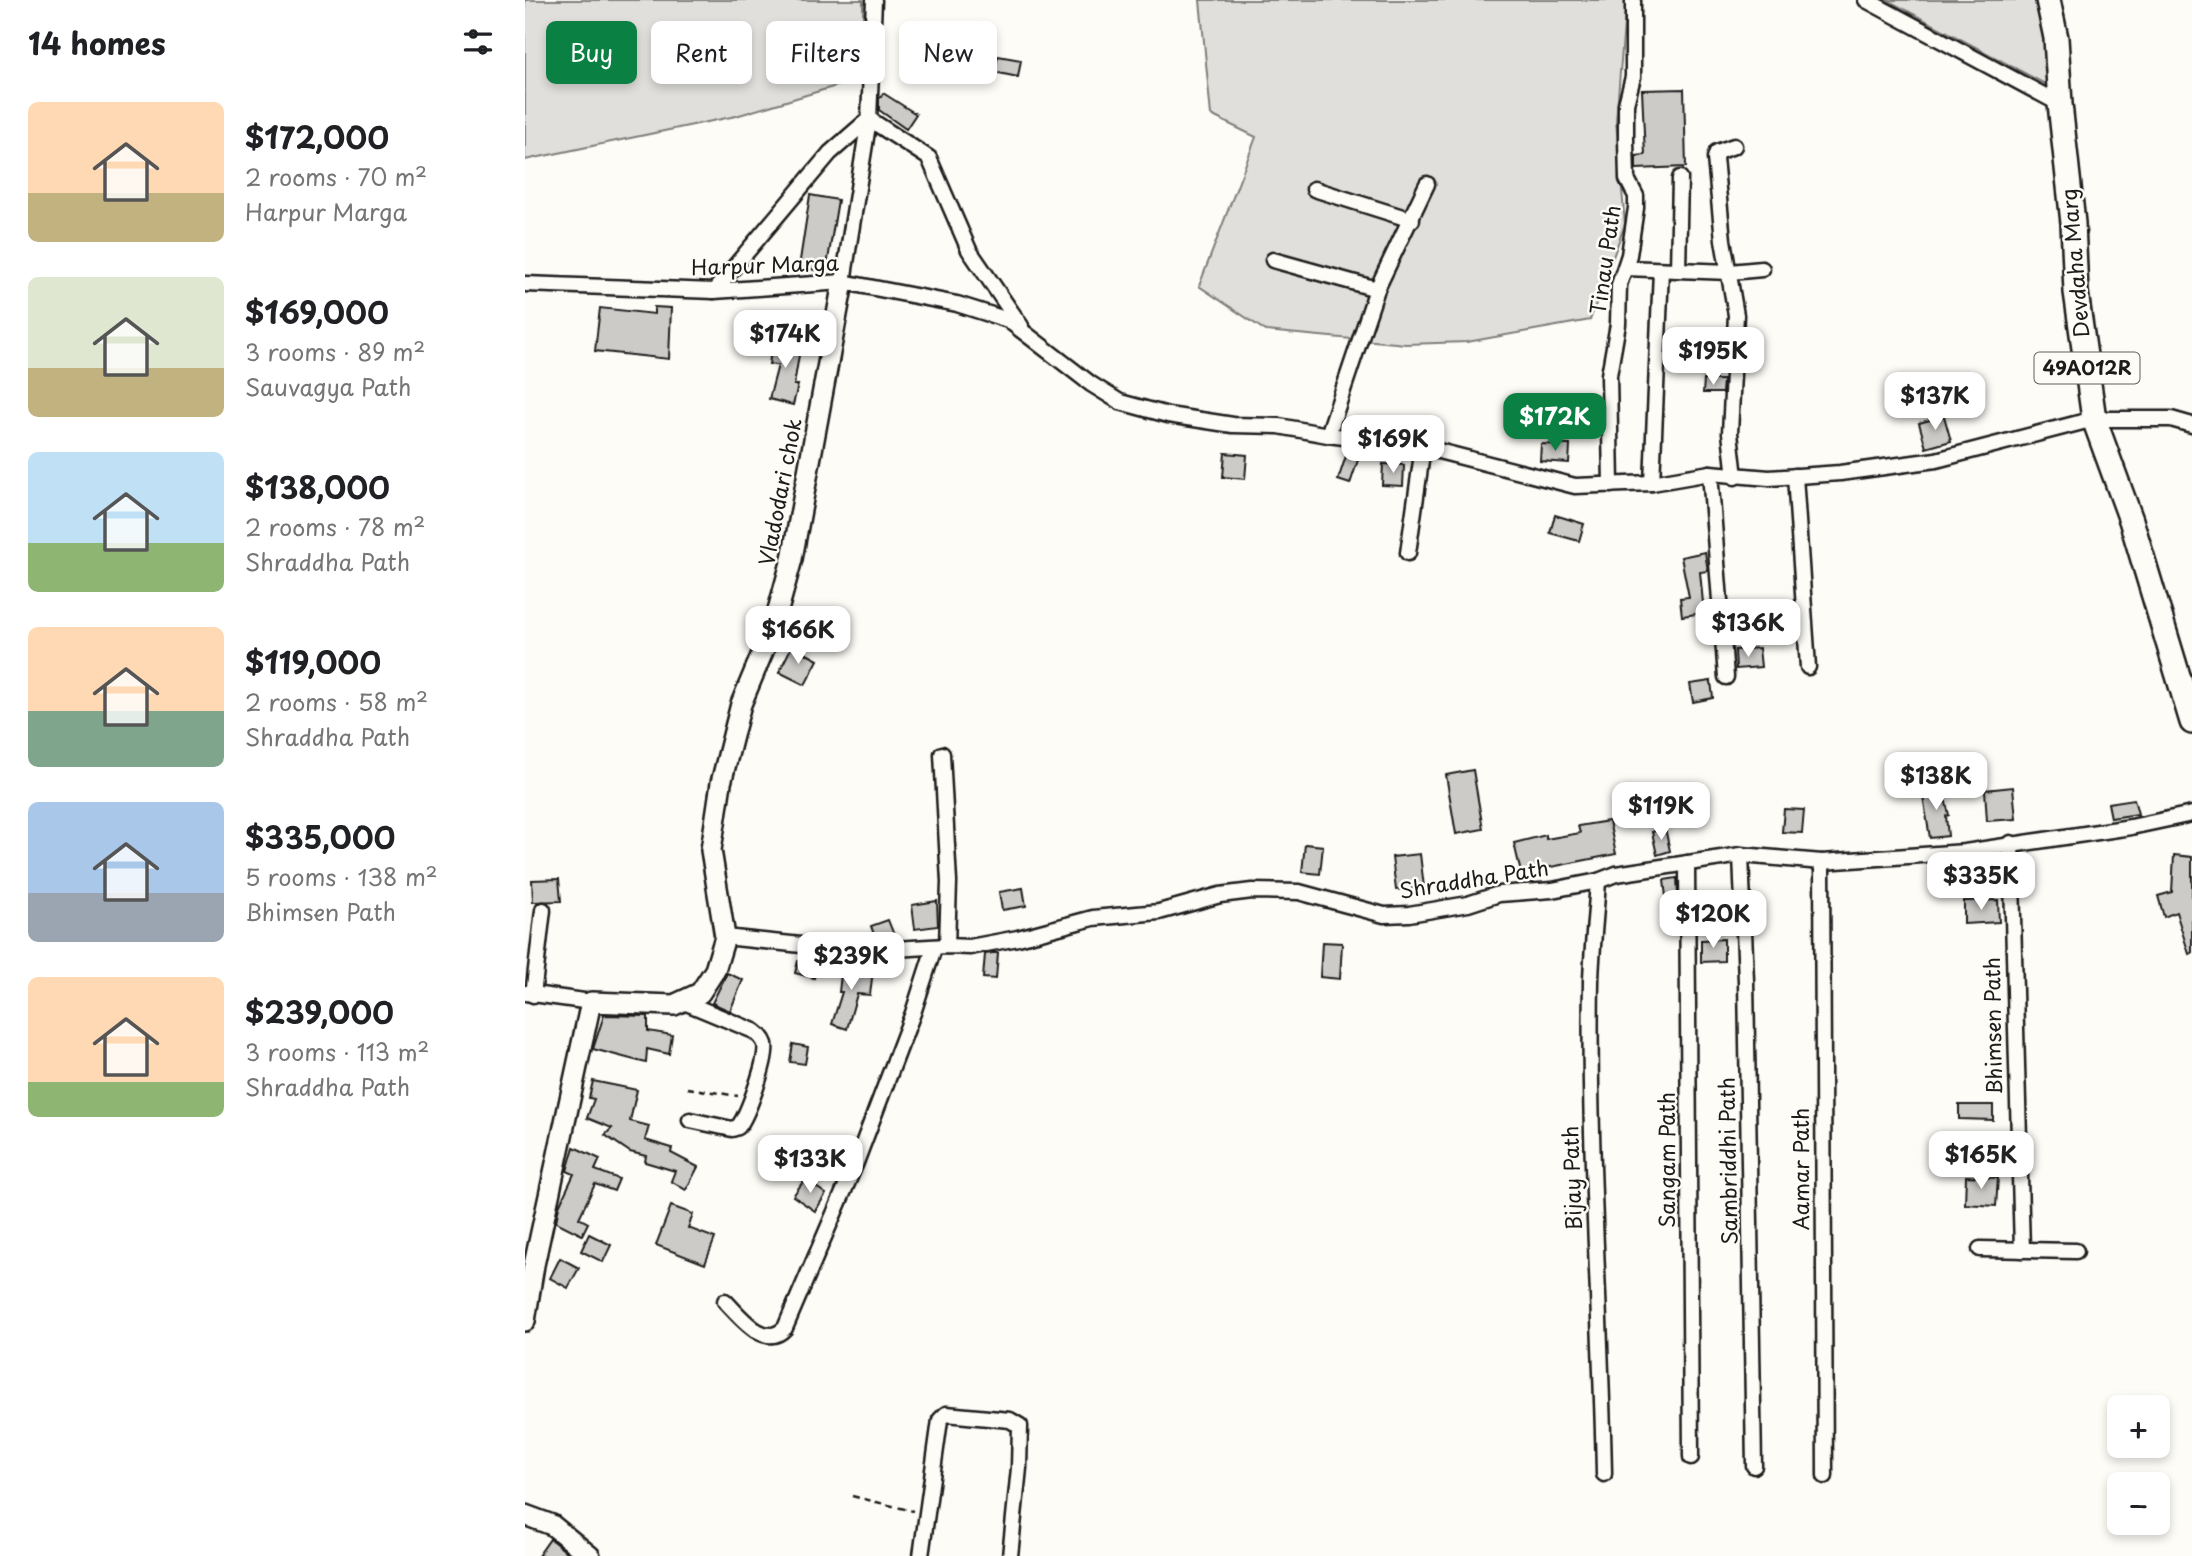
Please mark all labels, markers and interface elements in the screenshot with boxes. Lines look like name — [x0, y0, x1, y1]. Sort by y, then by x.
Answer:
text: 14 homes — [28, 20, 166, 65]
chip: Buy — [546, 21, 637, 84]
chip: Rent — [651, 21, 752, 84]
chip: Filters — [766, 21, 885, 84]
chip: New — [899, 21, 997, 84]
icon: filters — [459, 23, 497, 61]
text: $172,000 — [245, 114, 389, 159]
icon: home — [84, 130, 168, 214]
text: 2 rooms · 70 m² — [245, 159, 427, 194]
street label: Devdaha Marg — [2052, 187, 2096, 339]
text: Harpur Marga — [245, 194, 407, 229]
street label: Tinau Path — [1581, 203, 1628, 316]
street label: Harpur Marga — [690, 245, 840, 283]
text: $169,000 — [245, 289, 389, 334]
icon: home — [84, 305, 168, 389]
pin: $174K — [736, 310, 834, 370]
text: $174K — [750, 315, 820, 350]
pin: $195K — [1664, 328, 1762, 387]
text: $195K — [1678, 332, 1748, 367]
text: 3 rooms · 89 m² — [245, 334, 425, 369]
road number: 49A012R — [2035, 352, 2139, 384]
text: Sauvagya Path — [245, 369, 411, 404]
pin: $137K — [1886, 372, 1984, 432]
text: $137K — [1900, 377, 1970, 412]
pin: $172K — [1506, 393, 1604, 453]
text: $172K — [1519, 398, 1591, 433]
street label: Vladodari chok — [749, 415, 809, 568]
pin: $169K — [1344, 416, 1442, 475]
text: $169K — [1357, 420, 1429, 455]
text: $138,000 — [245, 464, 390, 509]
icon: home — [84, 480, 168, 564]
text: 2 rooms · 78 m² — [245, 509, 425, 544]
text: Shraddha Path — [245, 544, 410, 579]
pin: $136K — [1699, 600, 1797, 659]
text: $136K — [1711, 604, 1785, 639]
pin: $166K — [749, 606, 847, 666]
text: $166K — [761, 611, 835, 646]
text: $119,000 — [245, 639, 381, 684]
icon: home — [84, 655, 168, 739]
text: 2 rooms · 58 m² — [245, 684, 428, 719]
text: Shraddha Path — [245, 719, 410, 754]
pin: $138K — [1887, 752, 1985, 812]
text: $138K — [1900, 757, 1972, 792]
pin: $119K — [1612, 782, 1710, 842]
text: $119K — [1628, 787, 1694, 822]
text: $335,000 — [245, 814, 395, 859]
icon: home — [84, 830, 168, 914]
street label: Shraddha Path — [1397, 850, 1551, 906]
pin: $335K — [1932, 852, 2030, 912]
text: $335K — [1943, 857, 2019, 892]
text: 5 rooms · 138 m² — [245, 859, 438, 894]
pin: $120K — [1664, 890, 1762, 950]
text: Bhimsen Path — [245, 894, 396, 929]
text: $120K — [1675, 895, 1751, 930]
pin: $239K — [802, 932, 900, 992]
text: $239K — [813, 937, 889, 972]
street label: Bhimsen Path — [1975, 957, 2009, 1095]
text: $239,000 — [245, 989, 394, 1034]
icon: home — [84, 1005, 168, 1089]
text: 3 rooms · 113 m² — [245, 1034, 429, 1069]
text: Shraddha Path — [245, 1069, 410, 1104]
street label: Sambriddhi Path — [1710, 1077, 1744, 1245]
street label: Sangam Path — [1650, 1092, 1682, 1228]
street label: Aamar Path — [1784, 1108, 1816, 1230]
street label: Bijay Path — [1553, 1125, 1589, 1231]
pin: $165K — [1932, 1132, 2030, 1191]
pin: $133K — [761, 1136, 859, 1195]
text: $165K — [1945, 1136, 2017, 1171]
text: $133K — [774, 1140, 846, 1175]
map controls — [2107, 1395, 2170, 1535]
button: + — [2107, 1395, 2170, 1458]
button: − — [2107, 1472, 2170, 1535]

